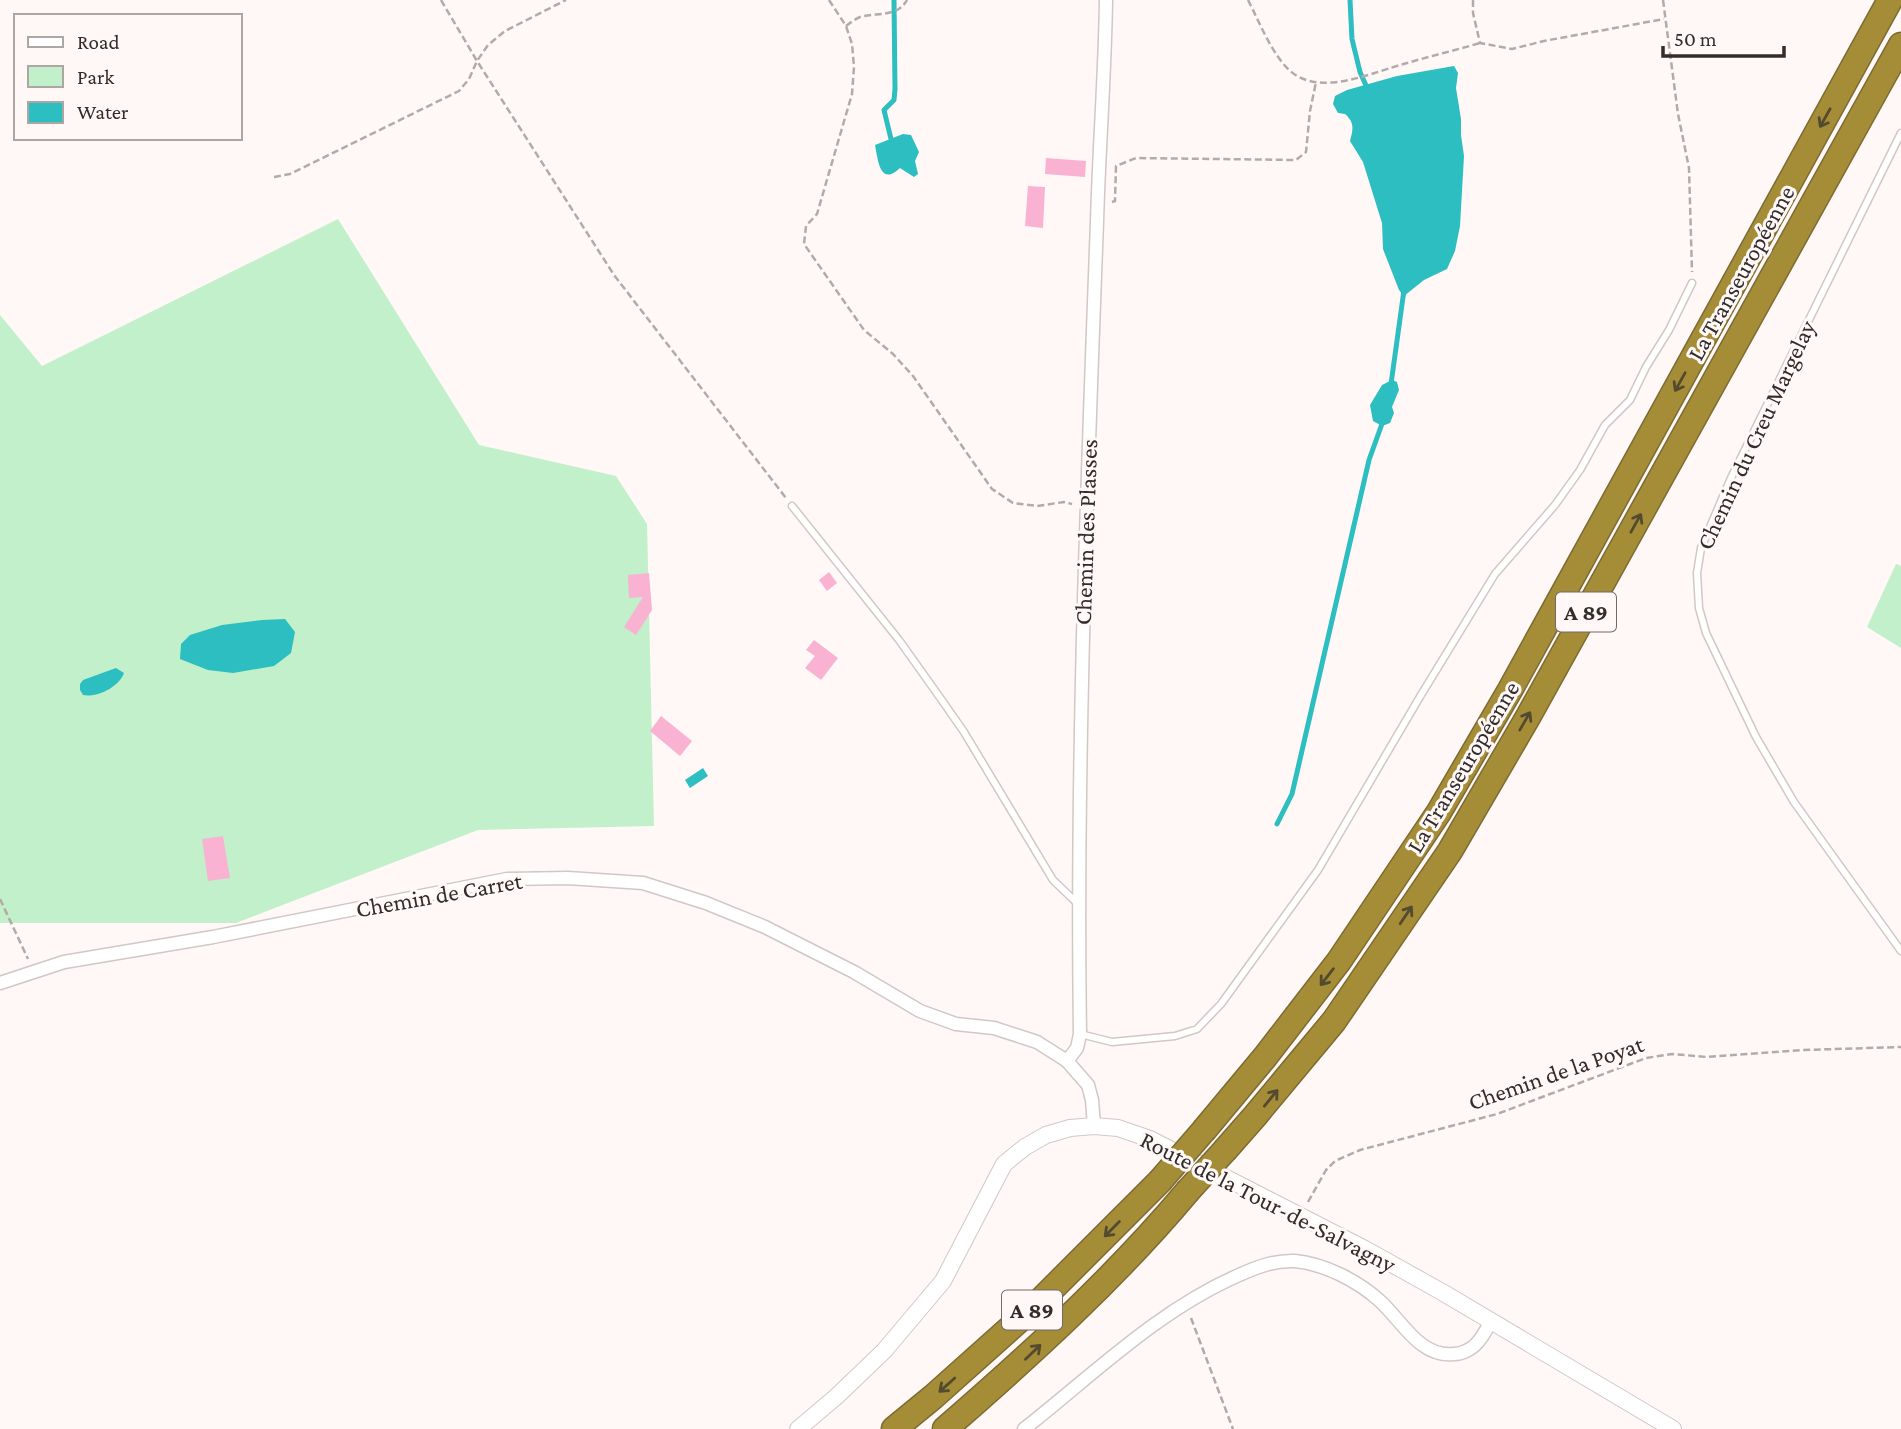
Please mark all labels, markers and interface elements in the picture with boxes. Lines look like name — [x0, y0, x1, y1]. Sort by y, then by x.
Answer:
legend — [14, 14, 242, 140]
scale bar — [1663, 14, 1784, 58]
text: 50 m — [1674, 27, 1717, 51]
text: Road — [77, 30, 120, 54]
text: Park — [77, 65, 114, 89]
text: Water — [77, 100, 129, 124]
one-way arrow — [1818, 107, 1831, 128]
street label: La Transeuropéenne — [1681, 181, 1800, 365]
street label: Chemin du Creu Margelay — [1691, 315, 1821, 554]
one-way arrow — [1673, 371, 1686, 392]
street label: Chemin des Plasses — [1069, 439, 1102, 625]
one-way arrow — [1629, 513, 1643, 533]
road number: A 89 — [1556, 592, 1616, 632]
street label: La Transeuropéenne — [1401, 676, 1524, 857]
one-way arrow — [1518, 712, 1532, 732]
street label: Chemin de Carret — [354, 866, 525, 922]
one-way arrow — [1399, 906, 1413, 925]
one-way arrow — [1319, 968, 1334, 986]
street label: Chemin de la Poyat — [1465, 1030, 1648, 1115]
one-way arrow — [1263, 1089, 1278, 1107]
street label: Route de la Tour-de-Salvagny — [1136, 1125, 1401, 1278]
one-way arrow — [1104, 1221, 1121, 1238]
road number: A 89 — [1002, 1290, 1062, 1330]
one-way arrow — [1024, 1343, 1041, 1360]
one-way arrow — [938, 1377, 956, 1393]

